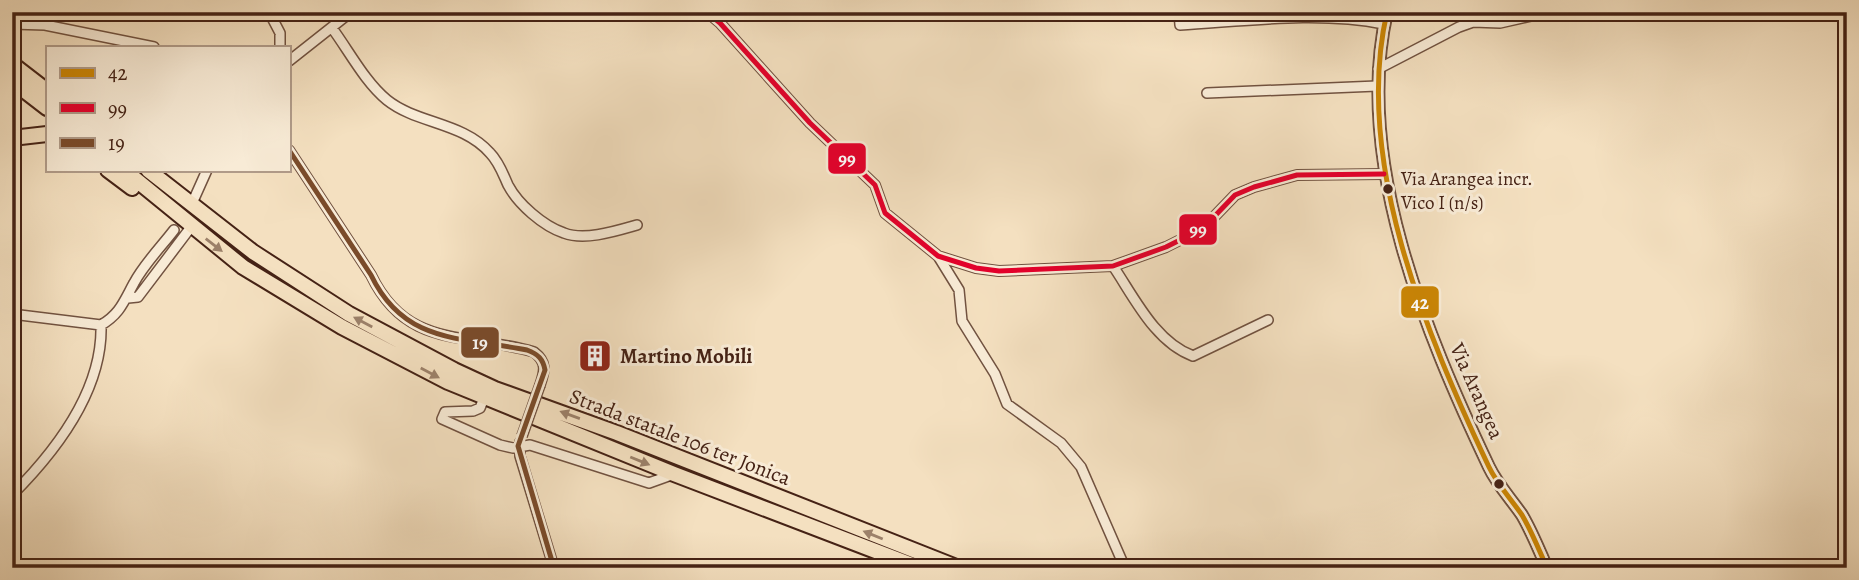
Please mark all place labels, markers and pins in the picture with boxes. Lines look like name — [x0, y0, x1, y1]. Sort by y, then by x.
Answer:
place label: Via Arangea incr. Vico I (n/s) — [1400, 166, 1533, 216]
marker: Via Arangea incr. Vico I (n/s) — [1381, 182, 1395, 196]
building icon: Martino Mobili — [576, 337, 614, 375]
place label: Martino Mobili — [620, 342, 752, 370]
unlabelled marker — [1492, 477, 1506, 491]

